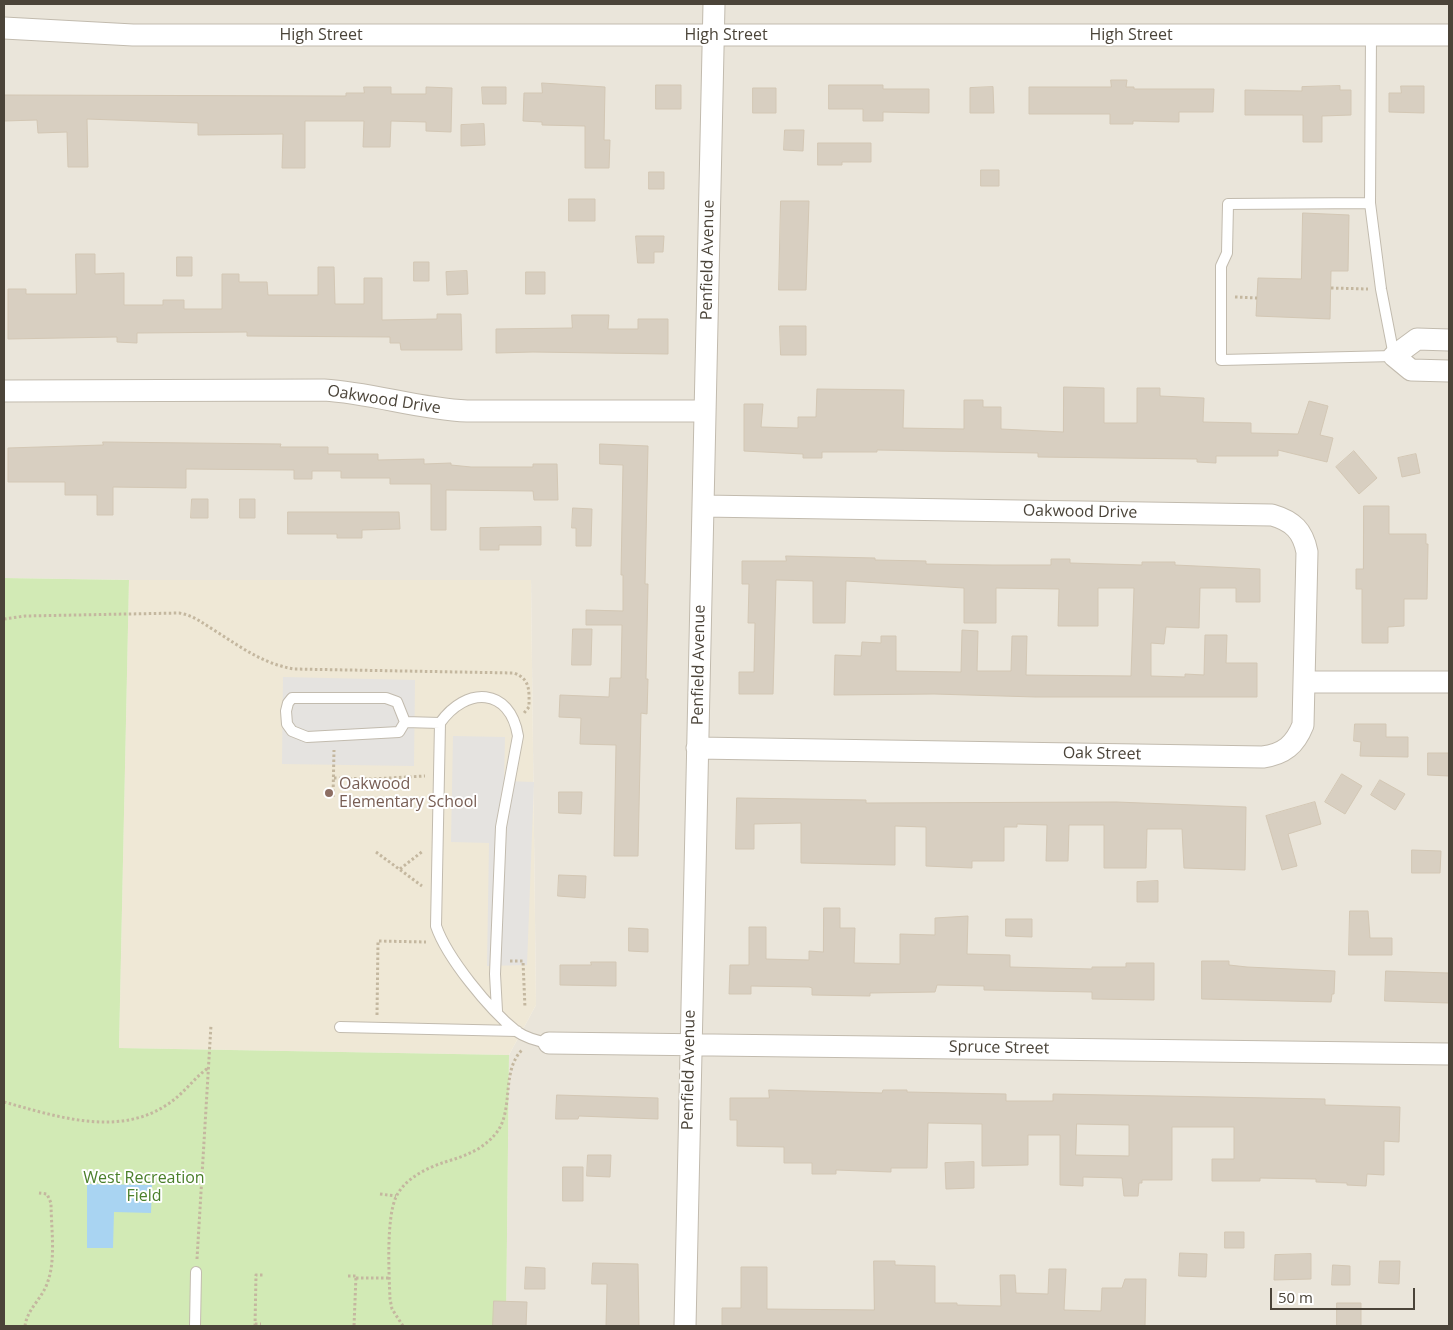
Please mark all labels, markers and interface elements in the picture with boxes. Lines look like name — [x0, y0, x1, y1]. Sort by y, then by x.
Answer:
street label: High Street — [279, 25, 363, 45]
street label: High Street — [684, 25, 768, 45]
street label: High Street — [1089, 25, 1173, 45]
street label: Penfield Avenue — [697, 200, 719, 320]
street label: Oakwood Drive — [326, 382, 442, 418]
street label: Oakwood Drive — [1023, 501, 1137, 523]
street label: Penfield Avenue — [688, 605, 710, 725]
street label: Oak Street — [1063, 744, 1141, 764]
place label: Oakwood Elementary School — [339, 774, 477, 812]
marker: Oakwood Elementary School — [323, 787, 335, 799]
street label: Penfield Avenue — [678, 1010, 700, 1130]
street label: Spruce Street — [949, 1038, 1049, 1058]
park label: West Recreation Field — [83, 1168, 205, 1206]
scale bar — [1273, 1278, 1418, 1310]
text: 50 m — [1278, 1287, 1313, 1307]

